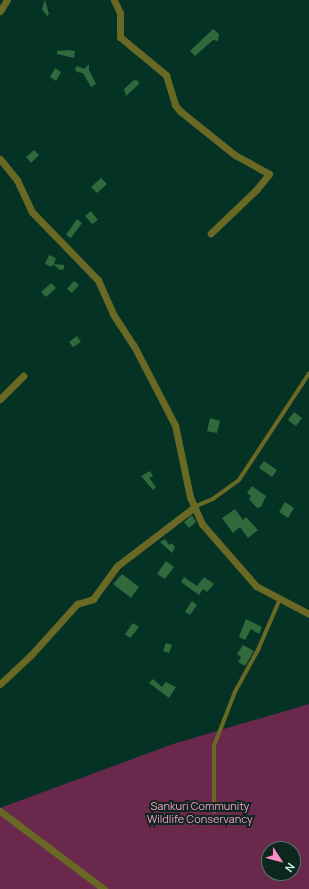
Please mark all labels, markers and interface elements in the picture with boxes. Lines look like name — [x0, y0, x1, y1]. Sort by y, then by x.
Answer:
park label: Sankuri Community Wildlife Conservancy — [147, 800, 253, 826]
north arrow — [261, 841, 301, 881]
text: N — [282, 860, 299, 875]

